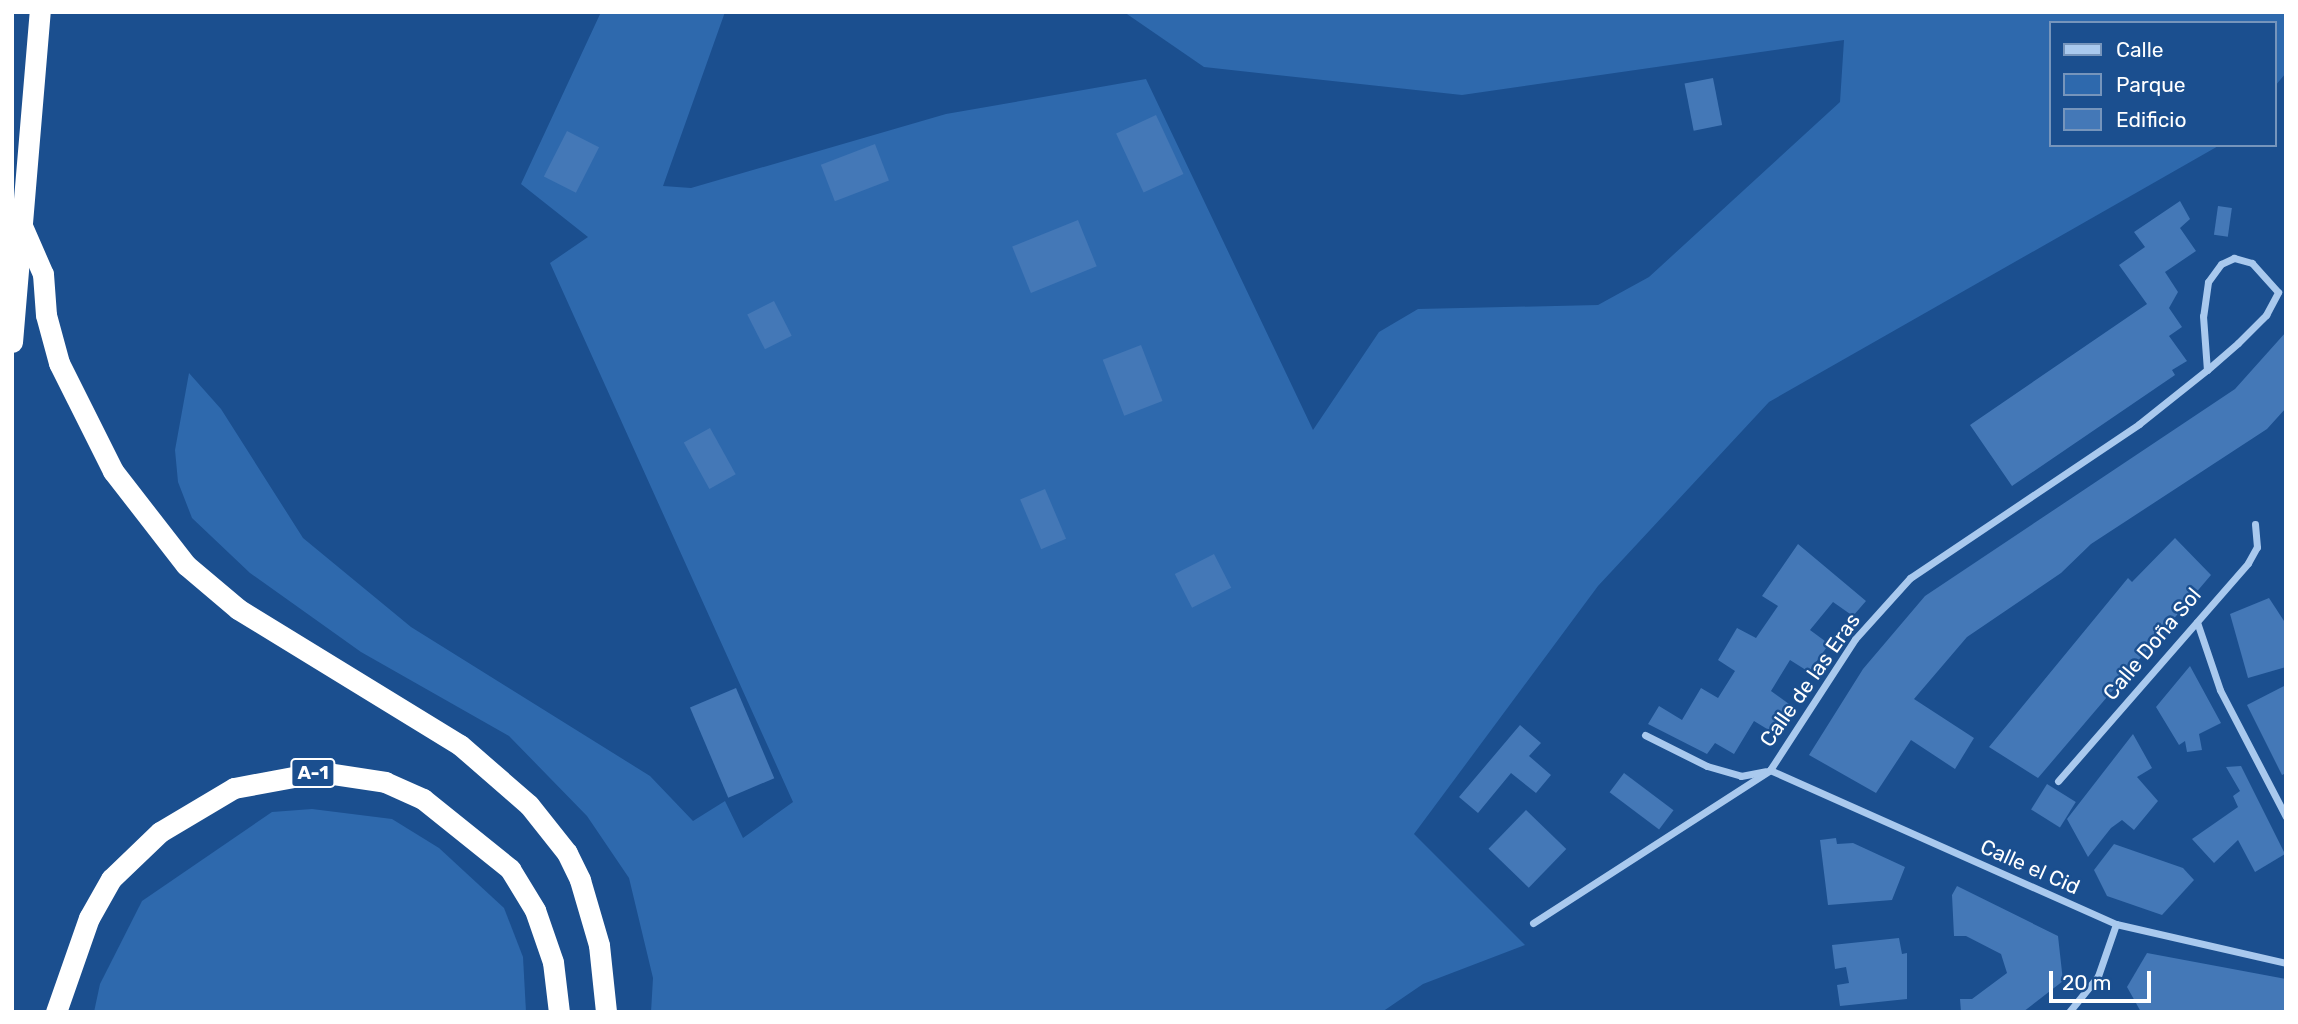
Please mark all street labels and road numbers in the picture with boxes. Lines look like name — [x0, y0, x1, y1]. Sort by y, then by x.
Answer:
street label: Calle Doña Sol — [2098, 583, 2206, 705]
street label: Calle de las Eras — [1755, 608, 1865, 752]
road number: A-1 — [290, 758, 336, 788]
street label: Calle el Cid — [1976, 834, 2084, 900]

